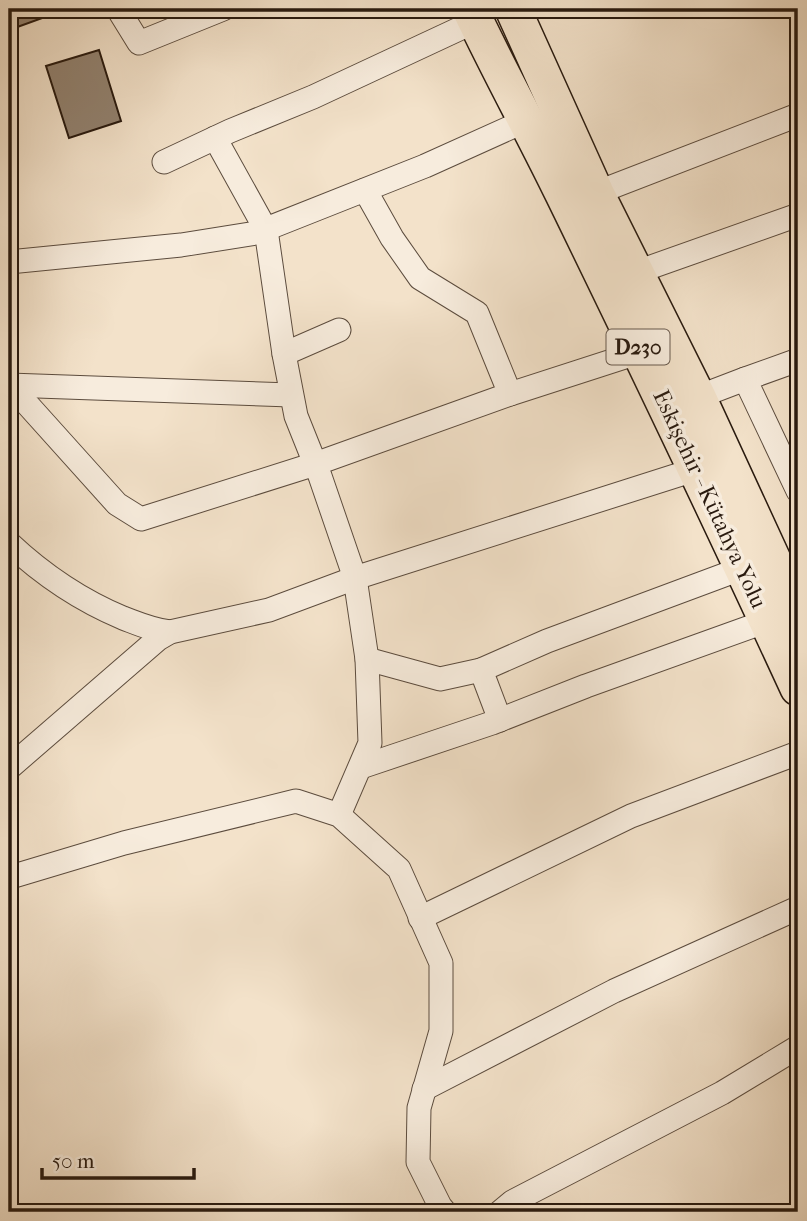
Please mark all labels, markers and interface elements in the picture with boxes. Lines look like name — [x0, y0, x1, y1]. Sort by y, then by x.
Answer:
road number: D230 — [606, 330, 670, 364]
street label: Eskişehir - Kütahya Yolu — [647, 385, 773, 613]
scale bar — [42, 1137, 194, 1181]
text: 50 m — [52, 1149, 95, 1173]

